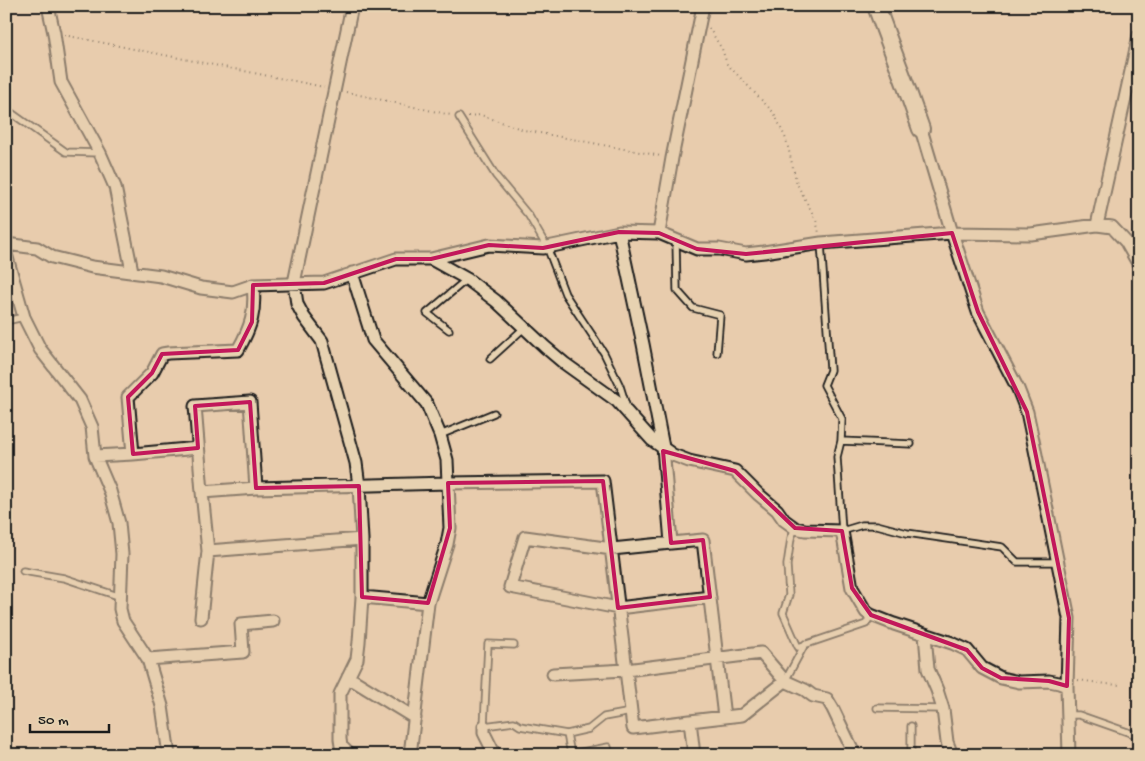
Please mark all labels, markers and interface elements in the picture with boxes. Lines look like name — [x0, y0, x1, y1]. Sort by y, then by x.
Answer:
scale bar — [30, 701, 109, 733]
text: 50 m — [38, 712, 69, 730]

